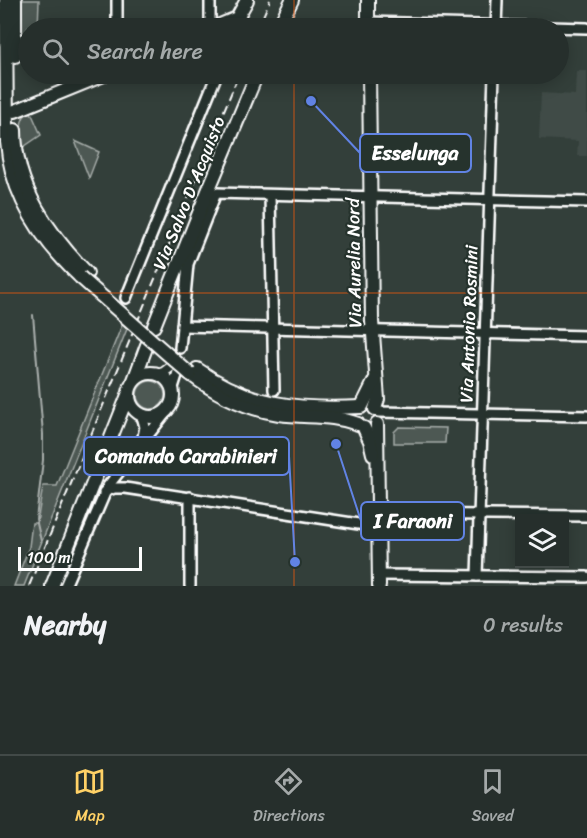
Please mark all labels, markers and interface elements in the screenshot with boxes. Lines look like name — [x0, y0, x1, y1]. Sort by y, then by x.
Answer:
search box — [18, 18, 569, 84]
text: Search here — [87, 32, 203, 71]
icon: search — [39, 35, 72, 68]
street label: Via Salvo D'Acquisto — [144, 111, 234, 275]
callout: Esselunga — [360, 134, 471, 172]
text: Esselunga — [371, 136, 460, 171]
street label: Via Aurelia Nord — [337, 196, 371, 328]
street label: Via Antonio Rosmini — [450, 244, 488, 403]
callout: Comando Carabinieri — [84, 437, 289, 475]
text: Comando Carabinieri — [94, 439, 278, 474]
callout: I Faraoni — [361, 502, 464, 540]
text: I Faraoni — [373, 504, 454, 539]
map controls — [515, 514, 569, 568]
button: layers — [515, 514, 569, 568]
text: 100 m — [27, 543, 71, 572]
scale bar — [18, 544, 142, 572]
text: Nearby — [24, 602, 106, 648]
text: 0 results — [483, 608, 563, 643]
tab: Map — [73, 765, 106, 830]
tab: Directions — [253, 765, 325, 830]
tab: Saved — [471, 765, 514, 830]

